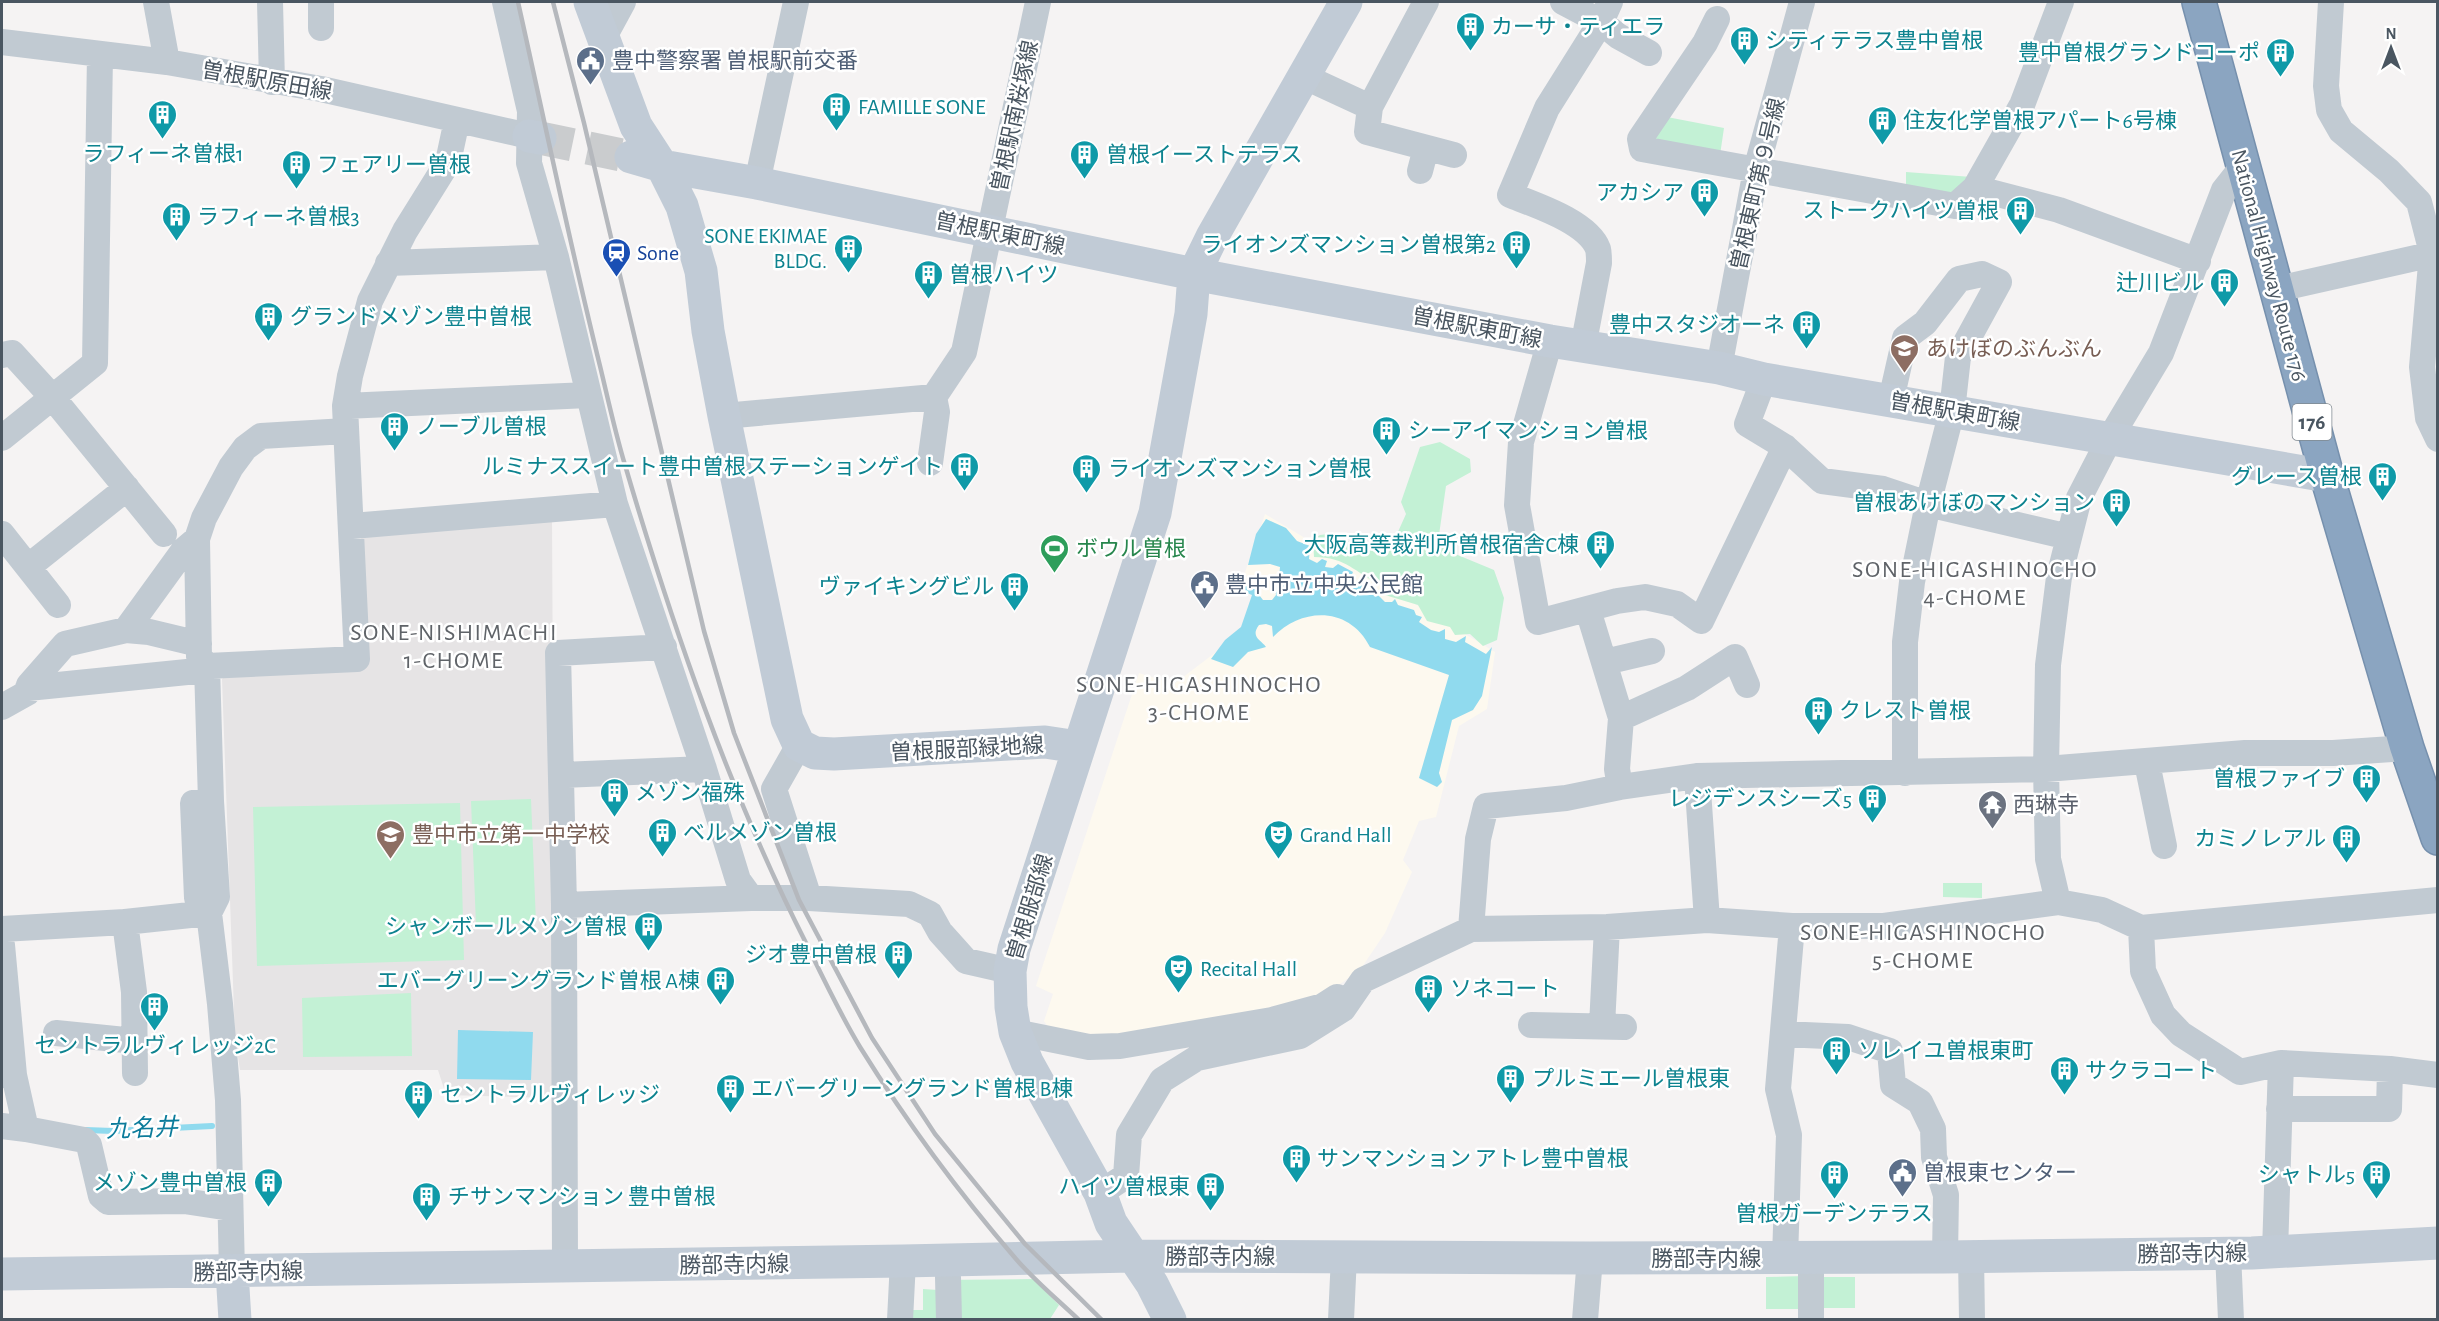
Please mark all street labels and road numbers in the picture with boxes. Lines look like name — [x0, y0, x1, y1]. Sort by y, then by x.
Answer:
street label: 曽根駅南桜塚線 — [987, 38, 1042, 194]
street label: 曽根駅原田線 — [200, 58, 334, 103]
street label: 曽根東町第９号線 — [1726, 96, 1788, 272]
street label: National Highway Route 176 — [2228, 147, 2311, 383]
street label: 曽根駅東町線 — [933, 209, 1067, 258]
street label: 曽根駅東町線 — [1410, 304, 1544, 351]
street label: 曽根駅東町線 — [1888, 389, 2022, 434]
road number: 176 — [2292, 404, 2332, 440]
street label: 曽根服部緑地線 — [890, 733, 1045, 764]
street label: 曽根服部線 — [1002, 851, 1057, 963]
street label: 勝部寺内線 — [2137, 1241, 2247, 1266]
street label: 勝部寺内線 — [1165, 1245, 1275, 1268]
street label: 勝部寺内線 — [1651, 1247, 1761, 1270]
street label: 勝部寺内線 — [679, 1252, 789, 1277]
street label: 勝部寺内線 — [193, 1259, 303, 1284]

